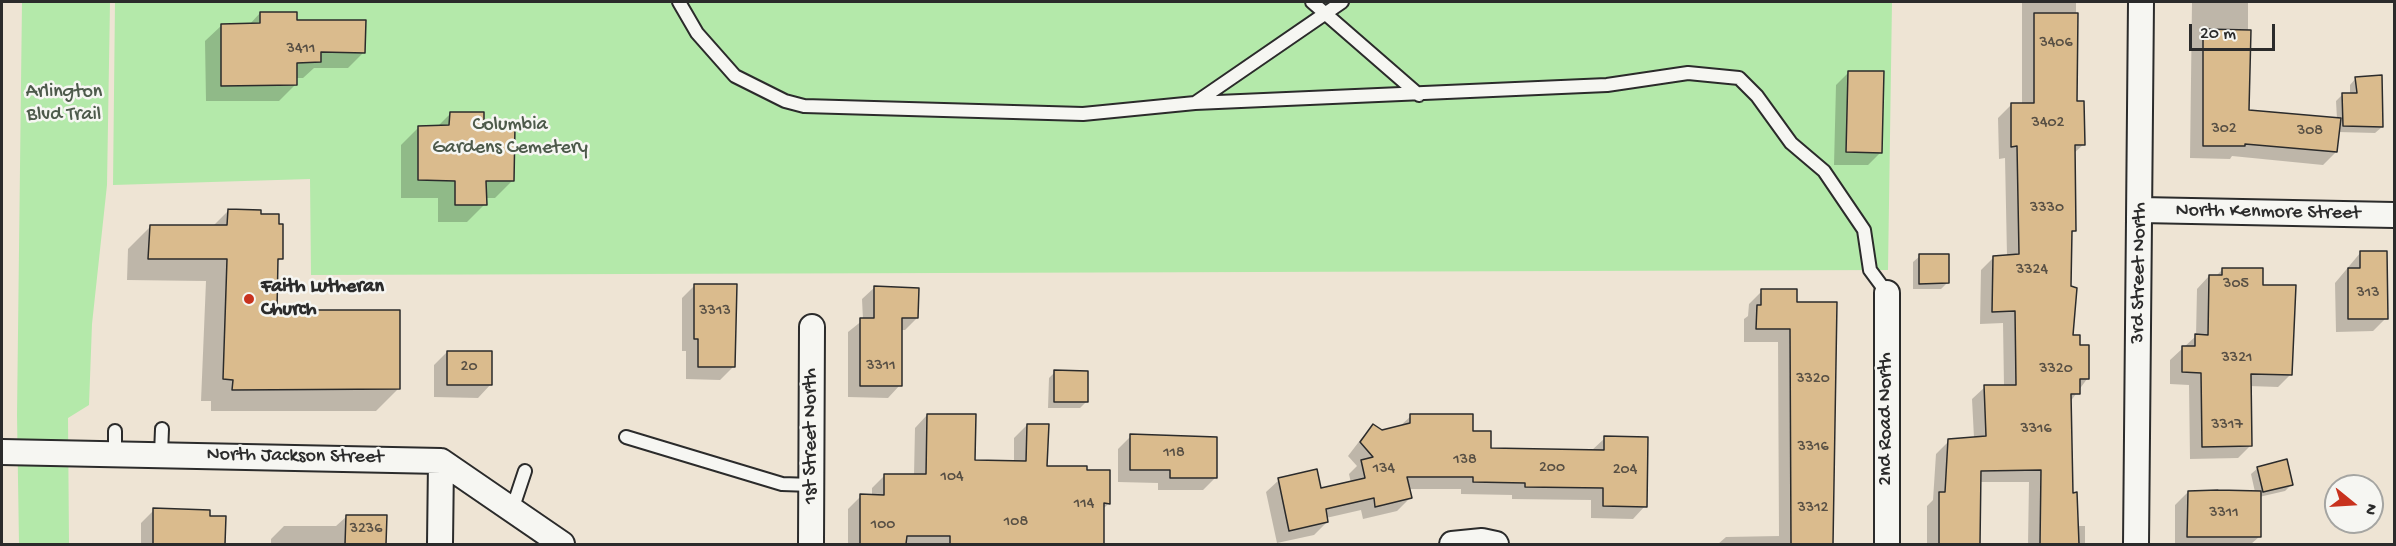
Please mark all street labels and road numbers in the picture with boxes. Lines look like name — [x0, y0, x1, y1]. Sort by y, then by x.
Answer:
street label: North Kenmore Street — [2175, 199, 2361, 227]
street label: 3rd Street North — [2127, 202, 2153, 344]
street label: 2nd Road North — [1875, 352, 1899, 486]
street label: 1st Street North — [800, 368, 824, 504]
street label: North Jackson Street — [206, 443, 384, 471]

